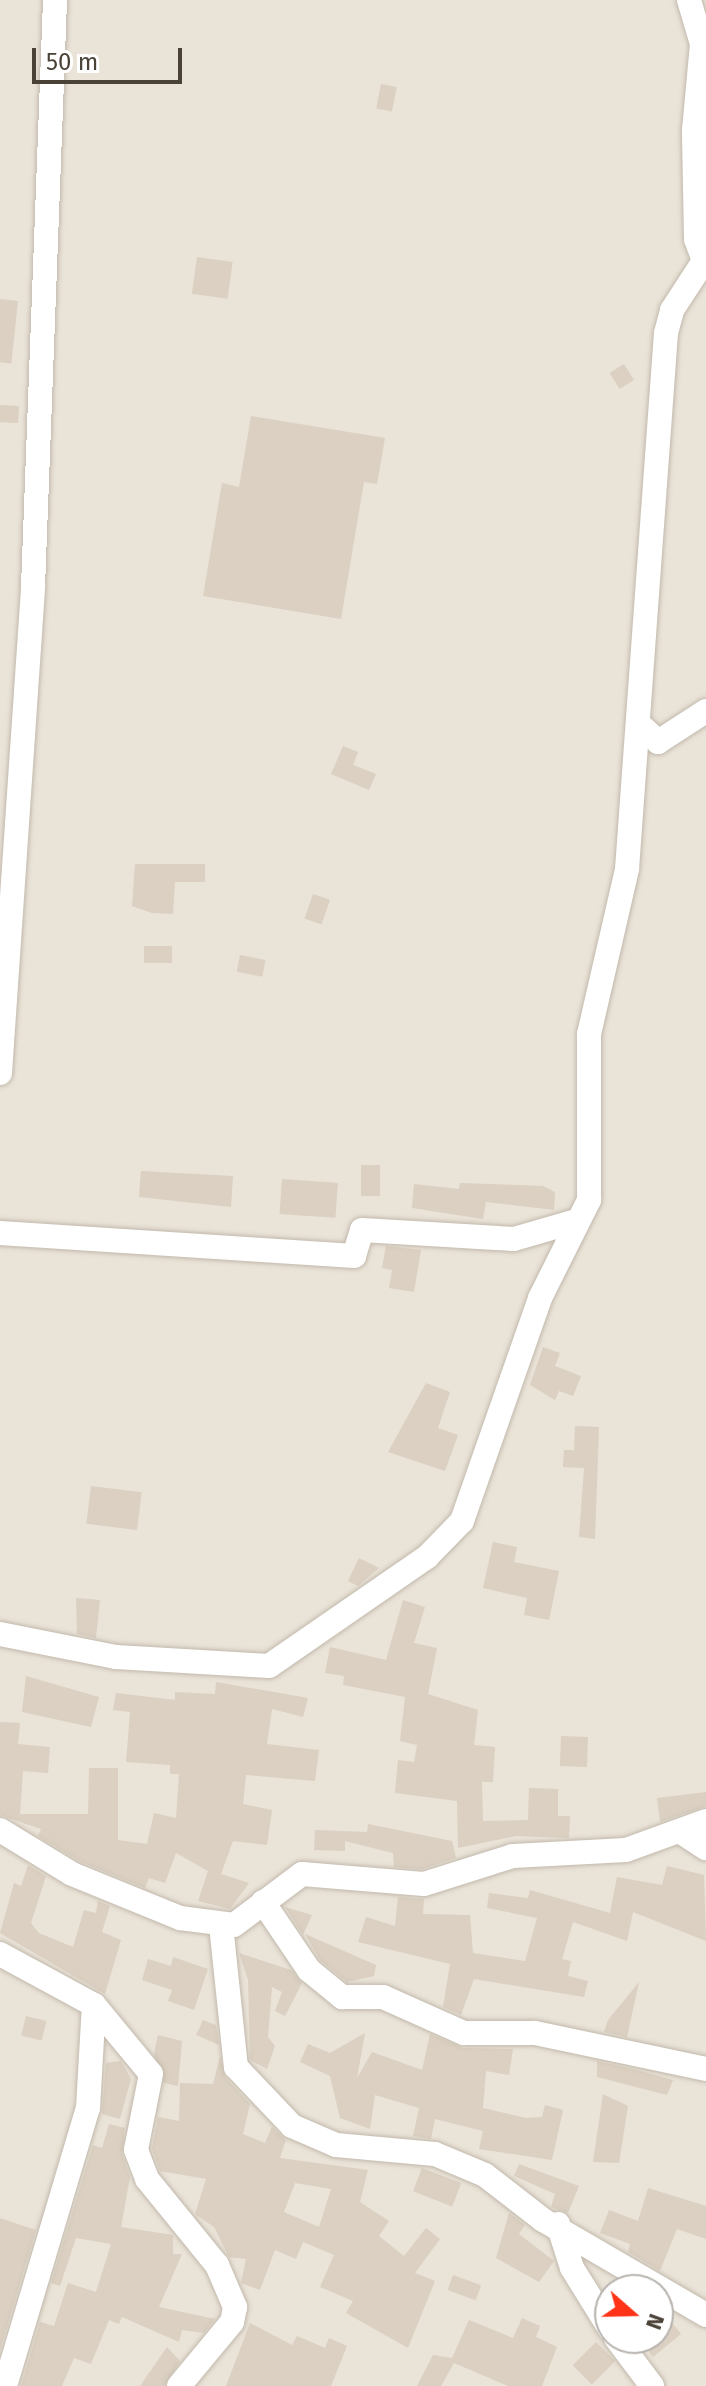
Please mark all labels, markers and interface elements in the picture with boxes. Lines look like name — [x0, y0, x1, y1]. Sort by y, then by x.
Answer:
scale bar — [36, 32, 186, 82]
text: 50 m — [46, 48, 98, 76]
north arrow — [594, 2274, 674, 2354]
text: N — [640, 2310, 670, 2333]

